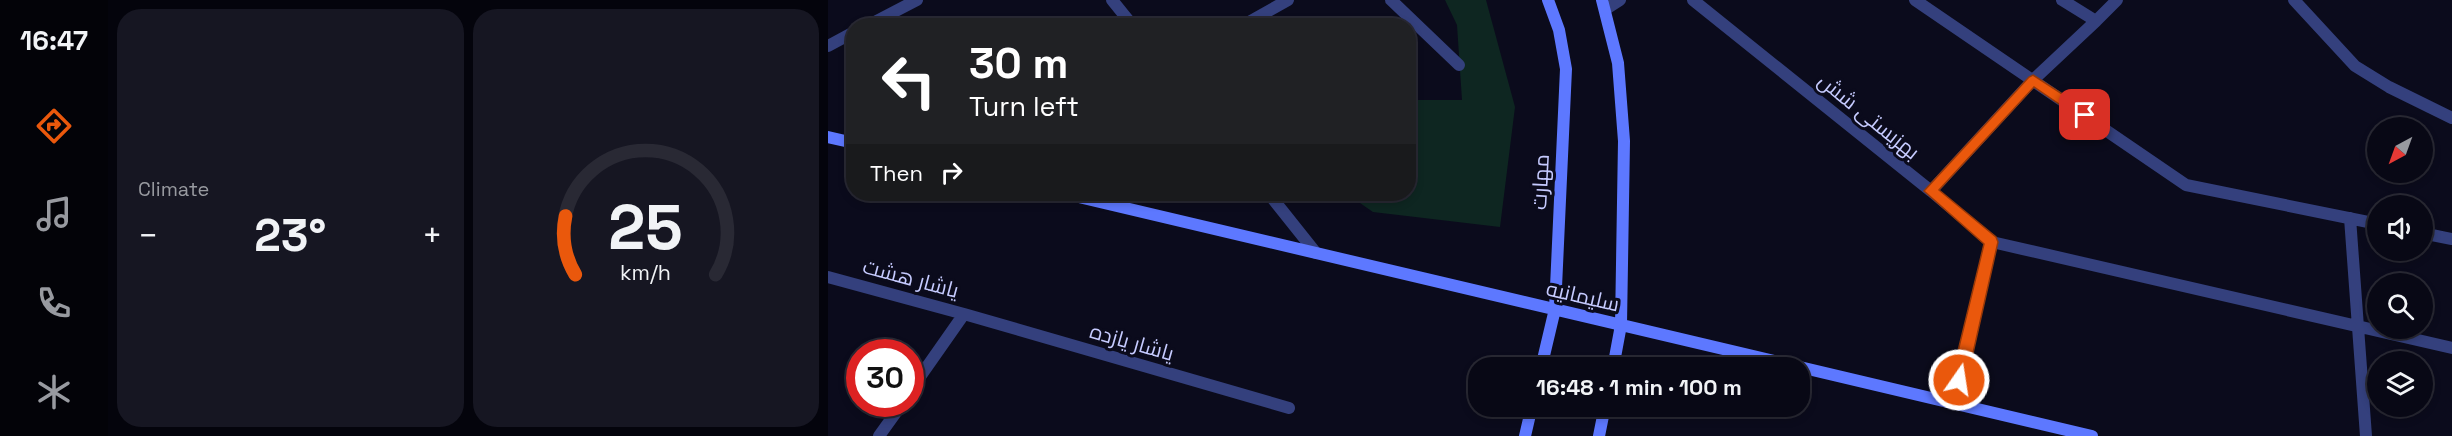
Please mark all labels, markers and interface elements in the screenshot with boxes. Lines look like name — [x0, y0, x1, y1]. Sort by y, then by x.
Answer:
text: 16:47 — [20, 23, 88, 58]
text: 30 m — [969, 37, 1068, 90]
icon: left — [870, 42, 948, 120]
street label: بهزیستی شش — [1813, 67, 1925, 165]
text: Turn left — [969, 89, 1079, 124]
pin — [2059, 89, 2110, 140]
icon: arrive — [2068, 98, 2101, 131]
icon: directions — [33, 105, 75, 147]
north arrow — [2367, 117, 2433, 183]
map controls — [2367, 117, 2433, 417]
street label: مهارت — [1525, 154, 1555, 210]
icon: right — [935, 156, 968, 189]
text: Then — [870, 159, 923, 187]
text: Climate — [138, 176, 209, 202]
text: 25 — [608, 188, 683, 267]
icon: music — [33, 193, 75, 235]
button: sound — [2367, 195, 2433, 261]
text: 23° — [254, 207, 326, 264]
text: − — [138, 215, 158, 257]
text: + — [422, 215, 442, 257]
street label: یاشار هشت — [860, 252, 962, 304]
text: km/h — [620, 259, 671, 286]
button: search — [2367, 273, 2433, 339]
street label: سلیمانیه — [1544, 274, 1622, 318]
icon: phone — [33, 282, 75, 324]
street label: یاشار یازده — [1087, 317, 1177, 367]
speed limit sign: 30 — [846, 339, 924, 417]
position arrow — [1927, 348, 1991, 412]
button: layers — [2367, 351, 2433, 417]
icon: climate — [33, 371, 75, 413]
text: 16:48 · 1 min · 100 m — [1536, 373, 1742, 401]

